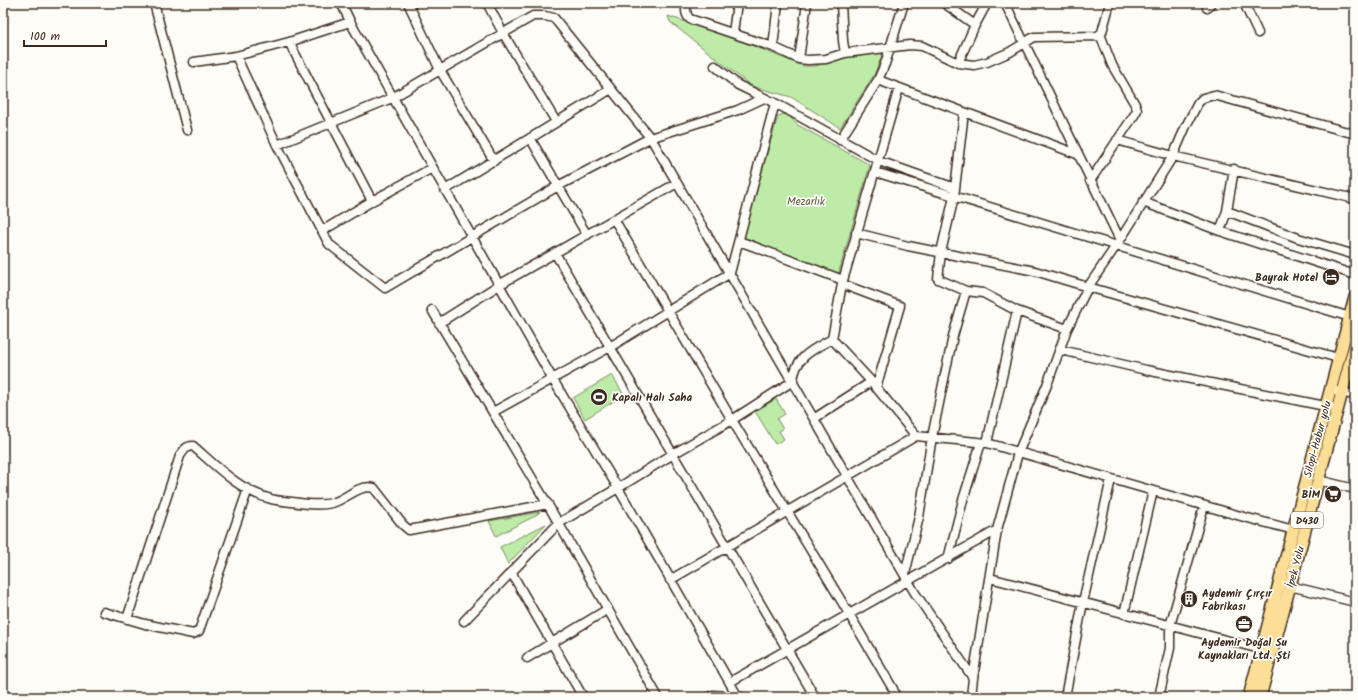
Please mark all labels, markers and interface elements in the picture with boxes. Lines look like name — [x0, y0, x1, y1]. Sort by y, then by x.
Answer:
scale bar — [24, 22, 106, 48]
text: 100 m — [30, 27, 61, 46]
park label: Mezarlık — [787, 193, 826, 211]
hotel icon: Bayrak Hotel — [1321, 267, 1341, 287]
place label: Bayrak Hotel — [1255, 269, 1318, 287]
sports icon: Kapalı Halı Saha — [589, 387, 609, 407]
place label: Kapalı Halı Saha — [612, 389, 692, 407]
street label: Silopi-Habur yolu — [1299, 398, 1337, 480]
supermarket icon: BİM — [1323, 484, 1343, 504]
place label: BİM — [1301, 486, 1321, 504]
road number: D430 — [1291, 512, 1323, 528]
street label: İpek Yolu — [1282, 544, 1310, 590]
place label: Aydemir Çırçır Fabrikası — [1202, 585, 1273, 616]
building icon: Aydemir Çırçır Fabrikası — [1179, 589, 1199, 609]
office icon: Aydemir Doğal Su Kaynakları Ltd. Şti — [1234, 614, 1254, 634]
place label: Aydemir Doğal Su Kaynakları Ltd. Şti — [1198, 634, 1291, 665]

